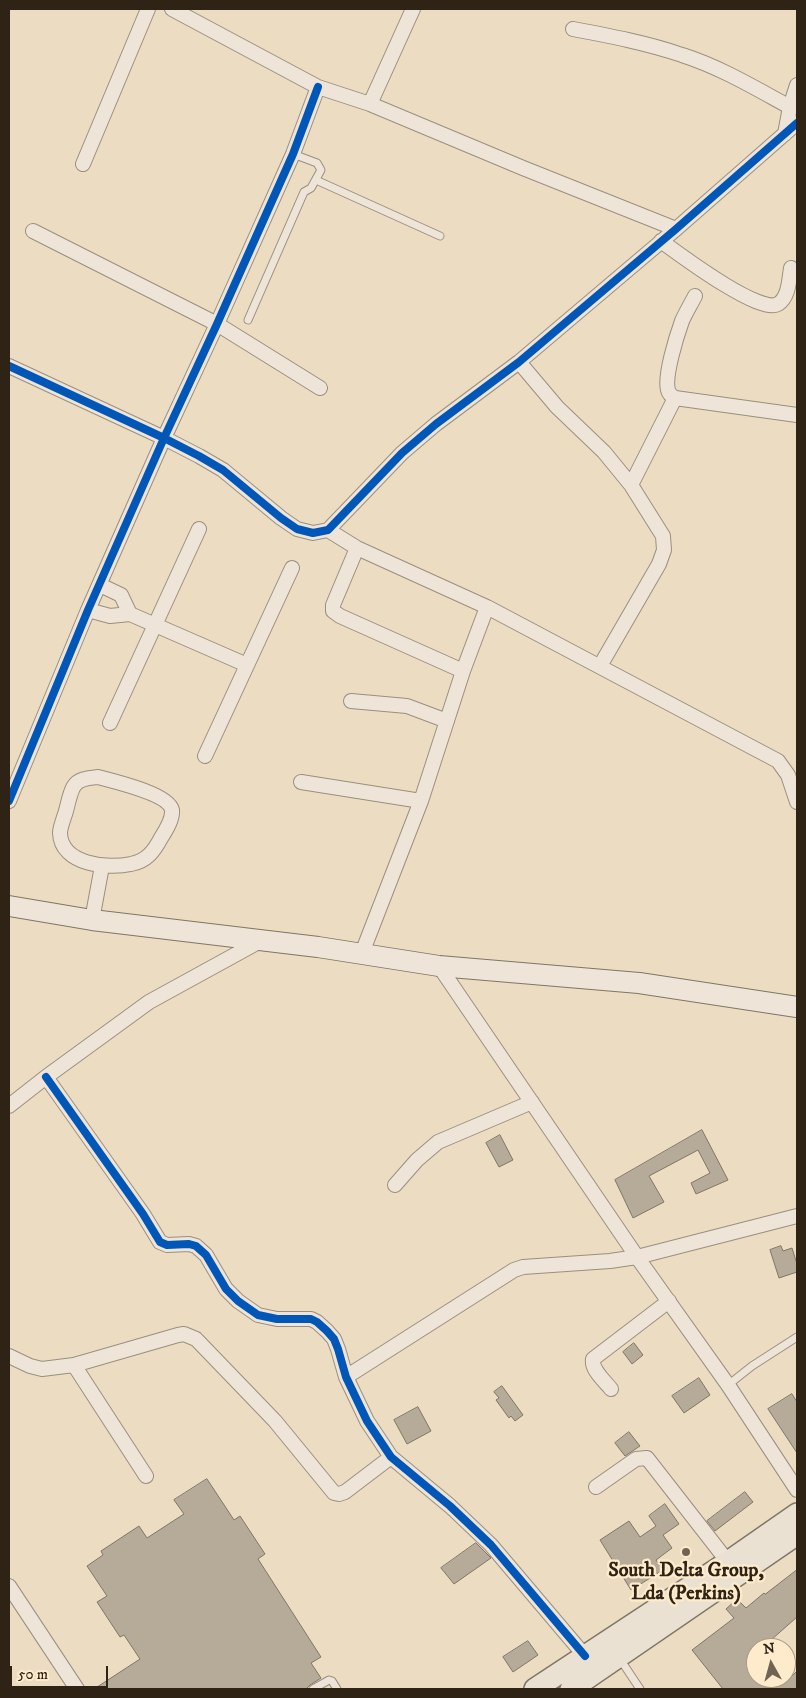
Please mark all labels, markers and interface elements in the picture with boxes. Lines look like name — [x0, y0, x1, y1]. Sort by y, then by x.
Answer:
marker: South Delta Group, Lda (Perkins) — [680, 1546, 692, 1558]
place label: South Delta Group, Lda (Perkins) — [608, 1560, 764, 1607]
north arrow — [746, 1638, 796, 1688]
text: N — [762, 1639, 776, 1659]
scale bar — [12, 1656, 110, 1688]
text: 50 m — [18, 1665, 48, 1684]

